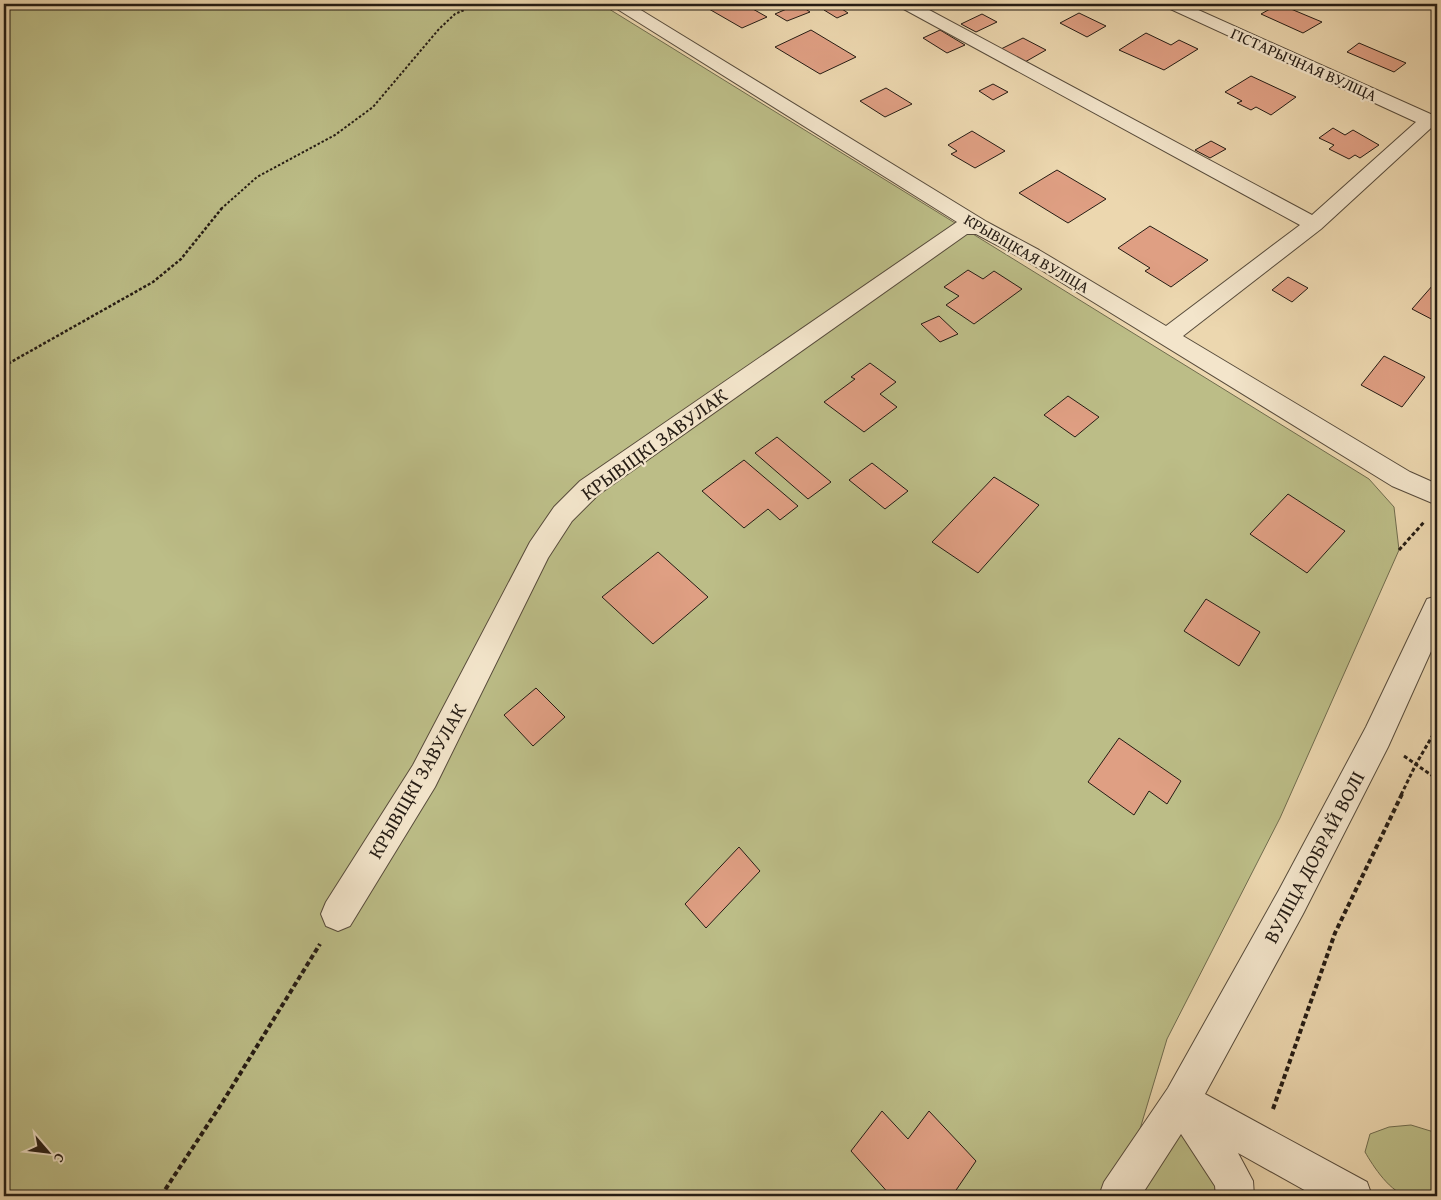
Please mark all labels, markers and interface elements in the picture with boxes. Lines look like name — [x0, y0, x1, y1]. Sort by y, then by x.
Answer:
street label: ГІСТАРЫЧНАЯ ВУЛІЦА — [1227, 21, 1381, 107]
street label: КРЫВІЦКАЯ ВУЛІЦА — [960, 207, 1095, 299]
street label: КРЫВІЦКІ ЗАВУЛАК — [574, 380, 734, 507]
street label: КРЫВІЦКІ ЗАВУЛАК — [360, 697, 473, 864]
street label: ВУЛІЦА ДОБРАЙ ВОЛІ — [1256, 766, 1371, 948]
north arrow — [22, 1128, 72, 1178]
text: С — [49, 1150, 70, 1166]

